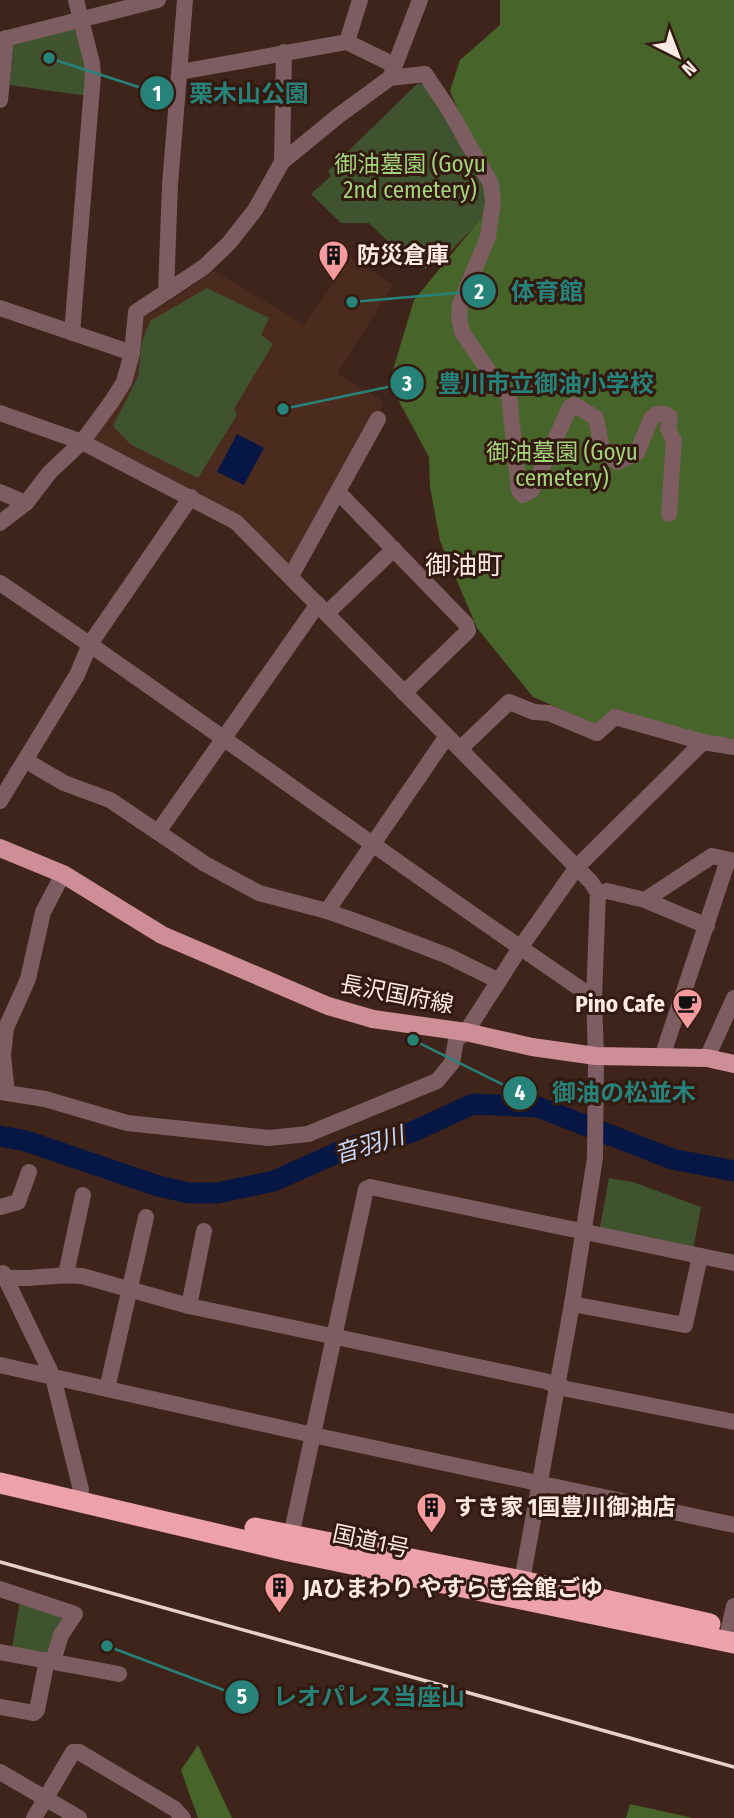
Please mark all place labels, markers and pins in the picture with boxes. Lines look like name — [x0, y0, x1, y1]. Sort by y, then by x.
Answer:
callout: 栗木山公園 — [140, 71, 323, 116]
building icon: 防災倉庫 — [317, 238, 351, 282]
place label: 防災倉庫 — [357, 241, 449, 269]
callout: 体育館 — [462, 269, 597, 314]
callout: 豊川市立御油小学校 — [389, 361, 668, 406]
cafe icon: Pino Cafe — [671, 987, 705, 1031]
place label: Pino Cafe — [575, 990, 665, 1018]
callout: 御油の松並木 — [503, 1071, 710, 1116]
building icon: すき家 1国豊川御油店 — [414, 1490, 448, 1534]
place label: すき家 1国豊川御油店 — [454, 1493, 676, 1521]
building icon: JAひまわり やすらぎ会館ごゆ — [263, 1571, 297, 1615]
place label: JAひまわり やすらぎ会館ごゆ — [302, 1574, 603, 1602]
callout: レオパレス当座山 — [224, 1674, 479, 1719]

